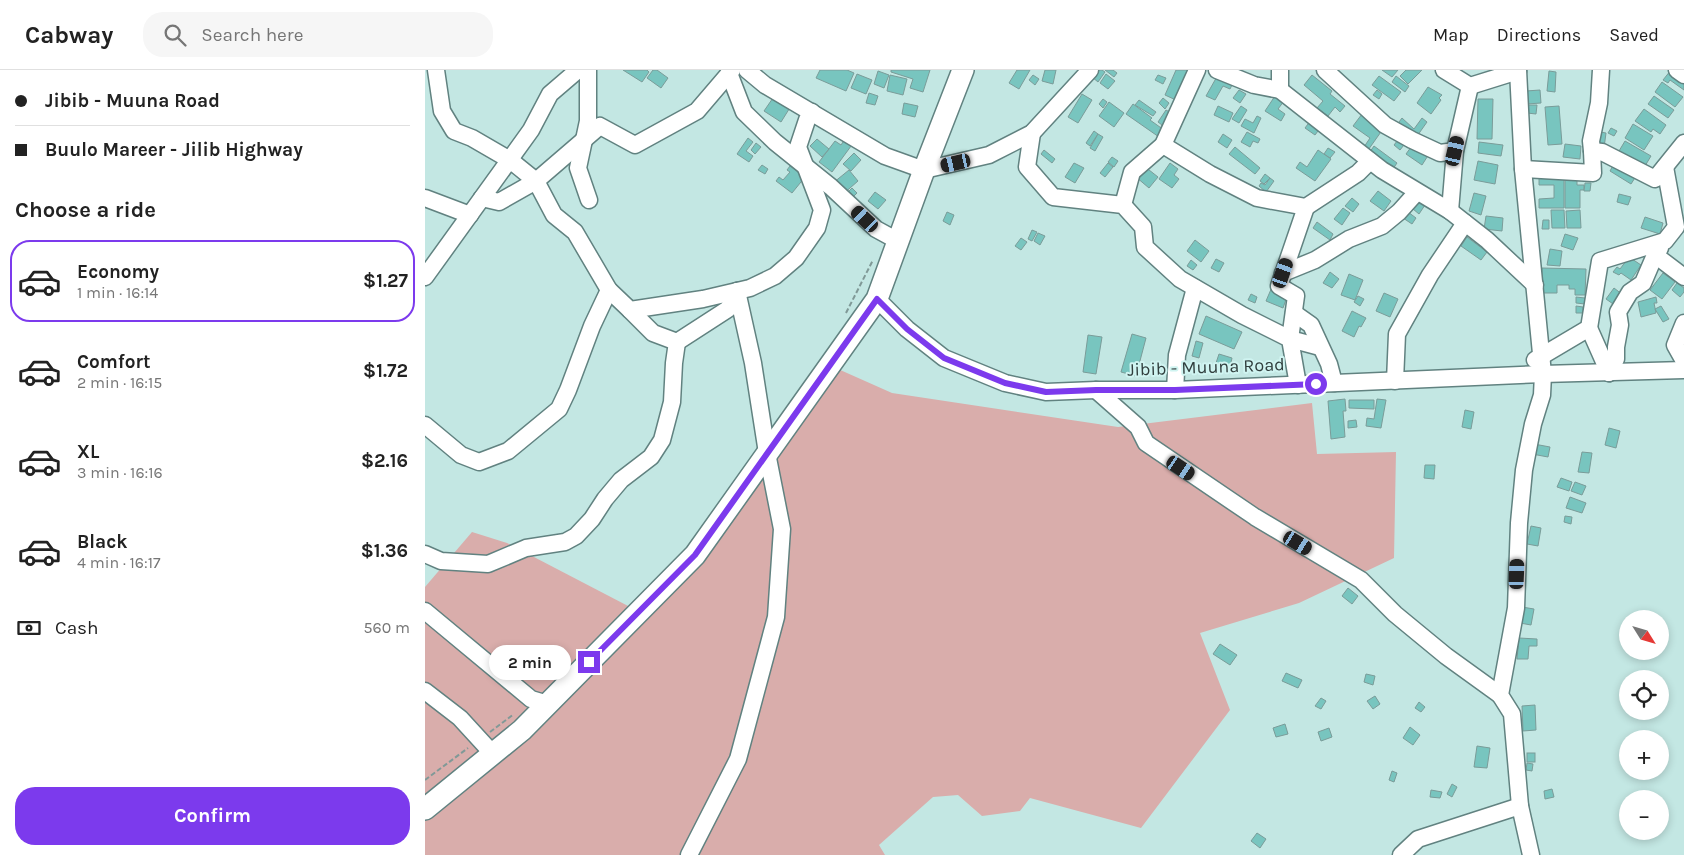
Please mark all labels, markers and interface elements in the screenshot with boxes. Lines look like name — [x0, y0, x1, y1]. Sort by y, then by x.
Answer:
search box — [143, 12, 493, 57]
text: Cabway — [25, 21, 113, 49]
icon: search — [161, 21, 189, 49]
text: Search here — [201, 24, 304, 46]
text: Map — [1433, 24, 1469, 46]
text: Directions — [1497, 24, 1581, 46]
text: Saved — [1609, 24, 1659, 46]
text: Jibib - Muuna Road — [45, 90, 220, 112]
car — [1444, 135, 1465, 167]
text: Buulo Mareer - Jilib Highway — [45, 139, 303, 161]
car — [939, 152, 972, 174]
text: Choose a ride — [15, 197, 156, 223]
car — [848, 203, 881, 235]
car — [1271, 256, 1294, 290]
icon: car — [17, 259, 62, 304]
text: Economy — [77, 261, 159, 283]
text: $1.27 — [363, 270, 408, 292]
text: 1 min · 16:14 — [77, 283, 158, 302]
icon: car — [17, 349, 62, 394]
text: Comfort — [77, 351, 151, 373]
street label: Jibib - Muuna Road — [1127, 353, 1285, 381]
text: $1.72 — [363, 360, 408, 382]
text: 2 min · 16:15 — [77, 373, 162, 392]
route start — [1305, 373, 1327, 395]
icon: car — [17, 439, 62, 484]
text: XL — [77, 441, 99, 463]
text: $2.16 — [361, 450, 408, 472]
car — [1164, 453, 1197, 483]
text: 3 min · 16:16 — [77, 463, 163, 482]
icon: car — [17, 529, 62, 574]
car — [1281, 529, 1314, 557]
text: Black — [77, 531, 128, 553]
text: $1.36 — [361, 540, 408, 562]
text: 4 min · 16:17 — [77, 553, 161, 572]
car — [1508, 559, 1525, 589]
north arrow — [1619, 610, 1669, 660]
map controls — [1619, 610, 1669, 840]
icon: cash — [15, 614, 43, 642]
text: Cash — [55, 617, 99, 639]
text: 560 m — [364, 618, 410, 637]
callout: 2 min — [489, 644, 571, 680]
route end — [578, 651, 600, 673]
text: 2 min — [508, 653, 552, 672]
button: locate — [1619, 670, 1669, 720]
button: + — [1619, 730, 1669, 780]
button: Confirm — [15, 787, 410, 845]
button: − — [1619, 790, 1669, 840]

